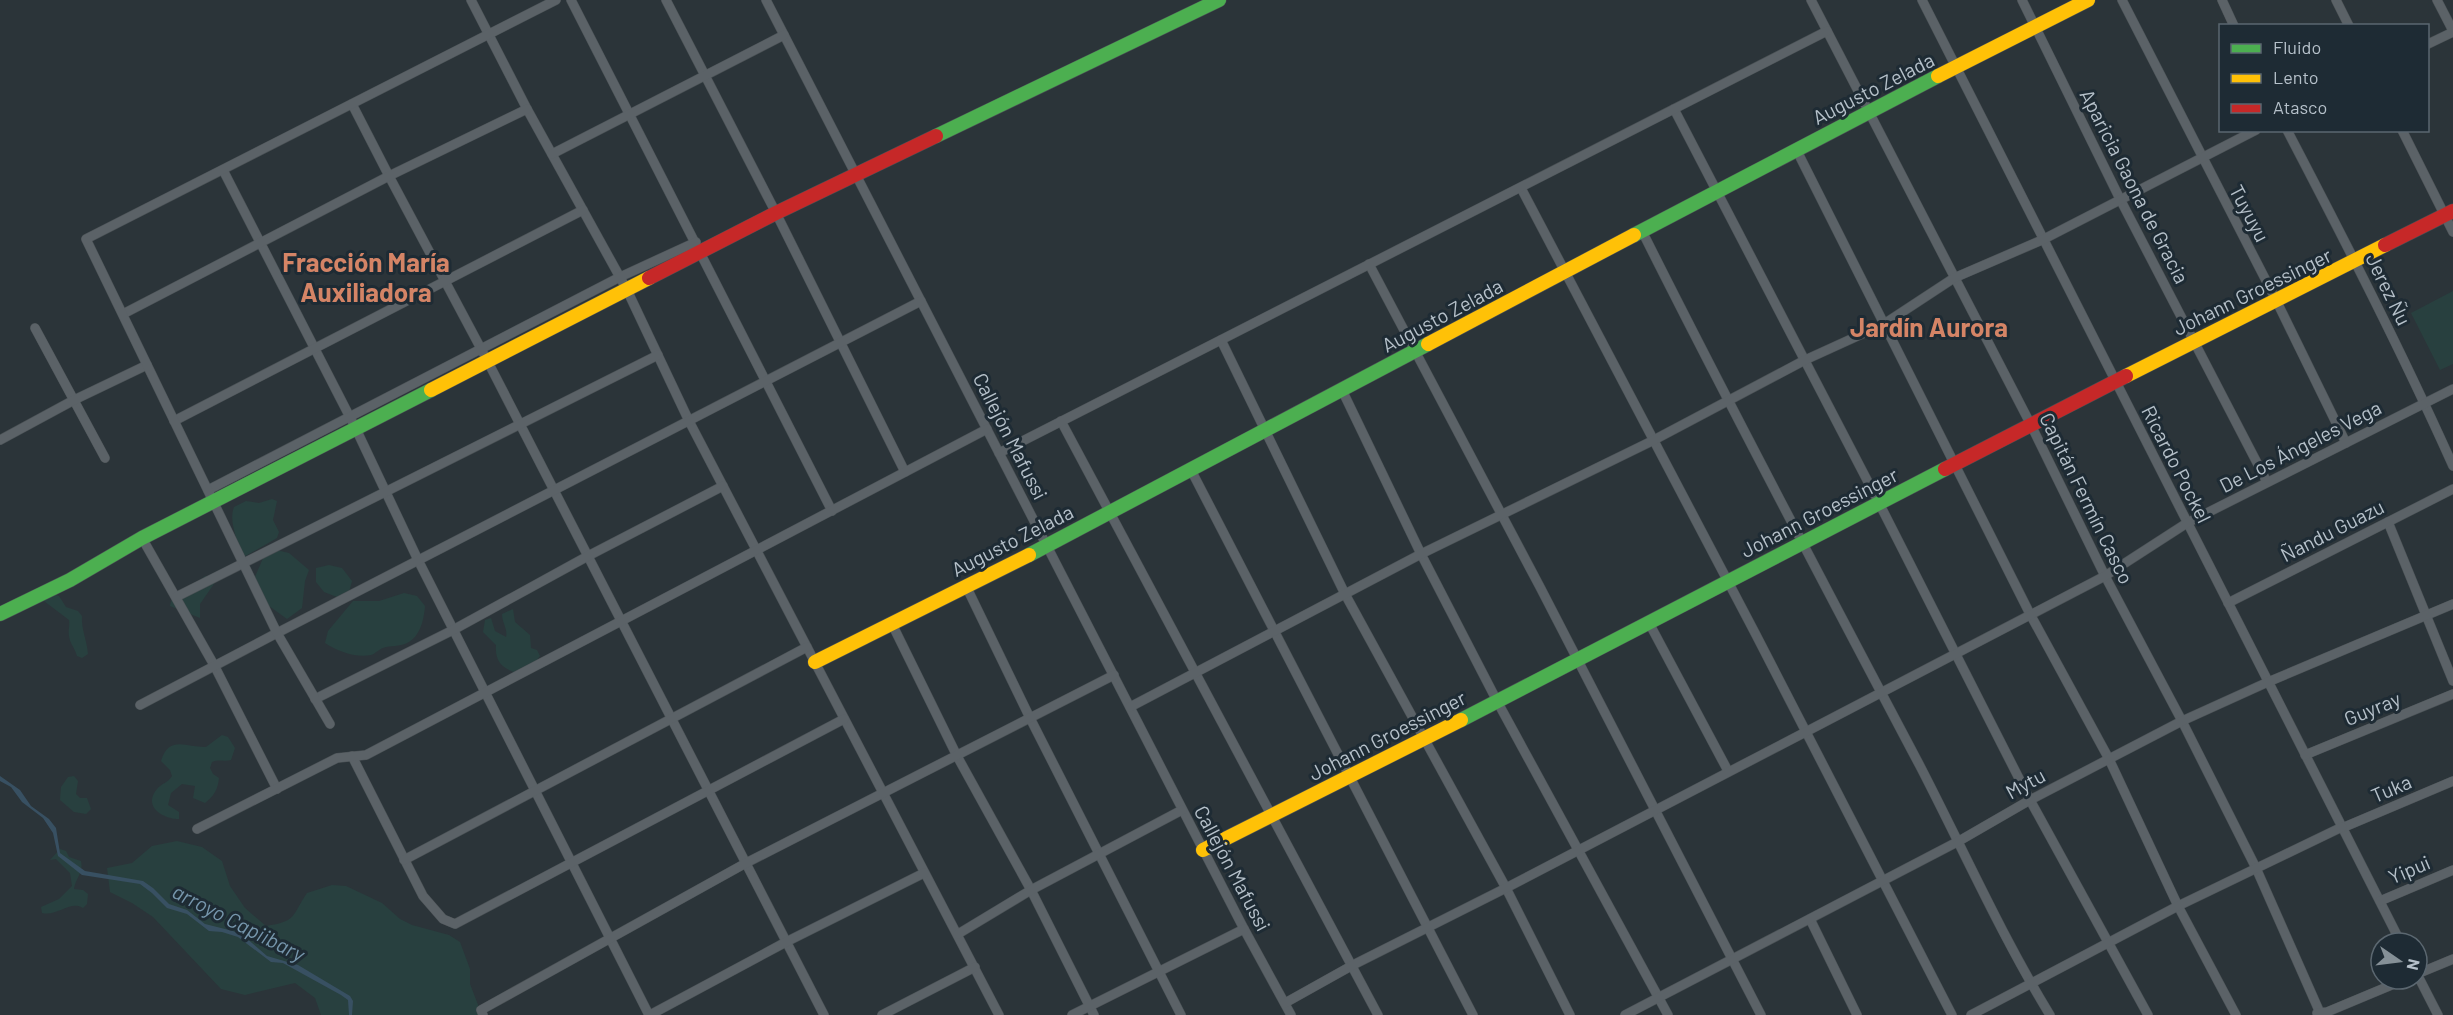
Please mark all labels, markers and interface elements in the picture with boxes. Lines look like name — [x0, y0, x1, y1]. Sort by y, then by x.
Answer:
legend — [2219, 24, 2429, 132]
text: Fluido — [2273, 36, 2321, 58]
street label: Augusto Zelada — [1808, 47, 1938, 129]
text: Lento — [2273, 66, 2319, 88]
street label: Aparicia Gaona de Gracia — [2076, 85, 2194, 287]
text: Atasco — [2273, 96, 2327, 118]
street label: Tuyuyu — [2225, 180, 2275, 246]
street label: Johann Groessinger — [2169, 242, 2335, 340]
district label: Fracción María Auxiliadora — [282, 246, 450, 307]
street label: Jerez Ñu — [2361, 249, 2417, 329]
street label: Augusto Zelada — [1377, 273, 1507, 357]
district label: Jardín Aurora — [1850, 311, 2008, 342]
street label: Callejón Mafussi — [969, 369, 1053, 503]
street label: De Los Ángeles Vega — [2215, 395, 2385, 497]
street label: Ricardo Pockel — [2137, 401, 2217, 527]
street label: Capitán Fermín Casco — [2035, 408, 2139, 588]
street label: Johann Groessinger — [1736, 462, 1902, 562]
street label: Ñandu Guazu — [2276, 494, 2388, 566]
street label: Augusto Zelada — [947, 499, 1077, 581]
street label: Johann Groessinger — [1304, 685, 1470, 785]
street label: Guyray — [2340, 686, 2404, 730]
street label: Mytu — [2001, 762, 2049, 804]
street label: Tuka — [2367, 769, 2415, 807]
street label: Callejón Mafussi — [1190, 801, 1276, 935]
street label: Yipui — [2384, 849, 2434, 889]
water label: arroyo Capiibary — [169, 878, 310, 966]
north arrow — [2369, 931, 2429, 991]
text: N — [2404, 957, 2425, 972]

